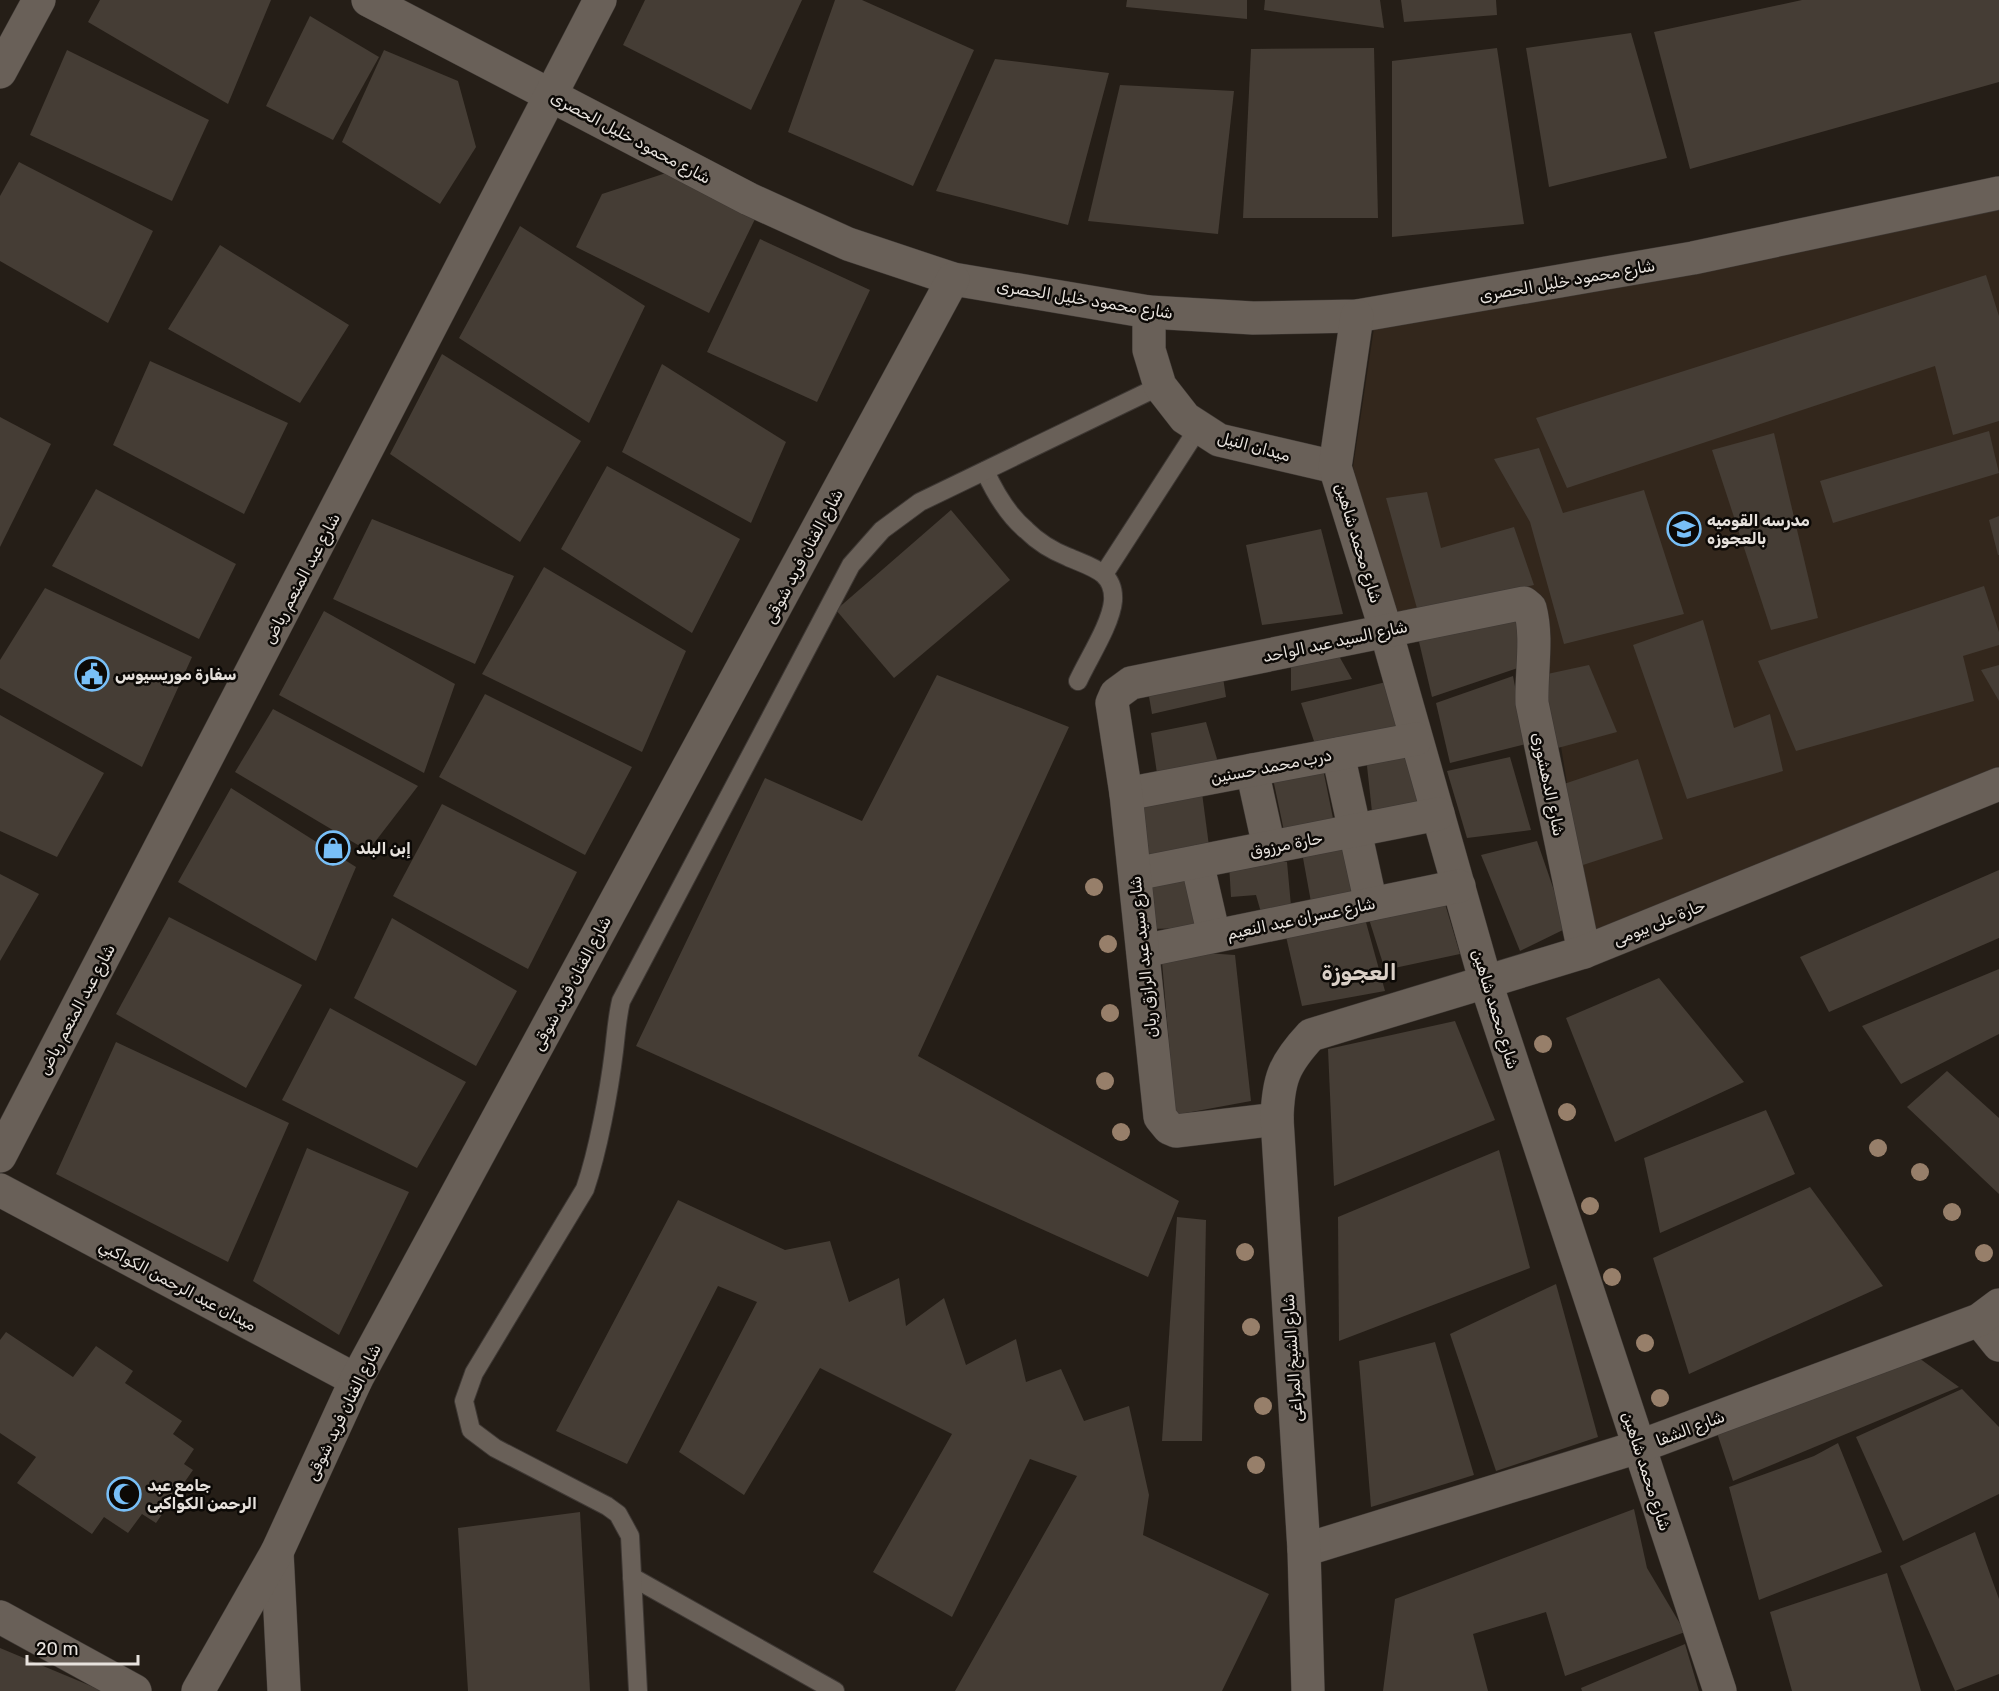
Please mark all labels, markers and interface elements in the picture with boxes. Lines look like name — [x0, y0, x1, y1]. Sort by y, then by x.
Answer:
street label: شارع محمود خليل الحصرى — [547, 87, 714, 189]
street label: شارع محمود خليل الحصرى — [1478, 256, 1657, 307]
street label: شارع محمود خليل الحصرى — [995, 276, 1175, 325]
street label: ميدان النيل — [1215, 428, 1292, 465]
street label: شارع محمد شاهين — [1329, 481, 1386, 606]
street label: شارع الفنان فريد شوقى — [760, 486, 849, 628]
street label: شارع عبد المنعم رياض — [259, 510, 346, 648]
school or university icon: مدرسه القوميه بالعجوزه — [1666, 511, 1702, 547]
place label: مدرسه القوميه بالعجوزه — [1707, 511, 1810, 548]
street label: شارع السيد عبد الواحد — [1261, 617, 1410, 668]
public building icon: سفارة موريسيوس — [74, 656, 110, 692]
place label: سفارة موريسيوس — [115, 665, 236, 684]
street label: شارع الدهشورى — [1526, 730, 1569, 838]
street label: درب محمد حسنين — [1209, 745, 1333, 789]
street label: حارة مرزوق — [1248, 828, 1325, 862]
shop icon: إبن البلد — [315, 830, 351, 866]
place label: إبن البلد — [356, 839, 411, 859]
street label: شارع سيد عبد الرازق ريان — [1126, 875, 1163, 1039]
street label: شارع عسران عبد النعيم — [1225, 893, 1377, 945]
street label: حارة على بيومى — [1610, 895, 1709, 951]
street label: شارع الفنان فريد شوقى — [528, 913, 617, 1055]
street label: شارع عبد المنعم رياض — [34, 941, 121, 1079]
street label: شارع محمد شاهين — [1466, 947, 1523, 1072]
district label: العجوزة — [1321, 959, 1397, 986]
street label: ميدان عبد الرحمن الكواكبي — [94, 1236, 260, 1338]
street label: شارع الشيخ المراغى — [1279, 1293, 1308, 1423]
street label: شارع الفنان فريد شوقى — [302, 1341, 387, 1485]
street label: شارع الشفا — [1653, 1407, 1728, 1452]
street label: شارع محمد شاهين — [1616, 1409, 1675, 1534]
mosque icon: جامع عبد الرحمن الكواكبى — [106, 1476, 142, 1512]
place label: جامع عبد الرحمن الكواكبى — [147, 1476, 257, 1513]
scale bar — [27, 1628, 138, 1666]
text: 20 m — [36, 1638, 78, 1660]

